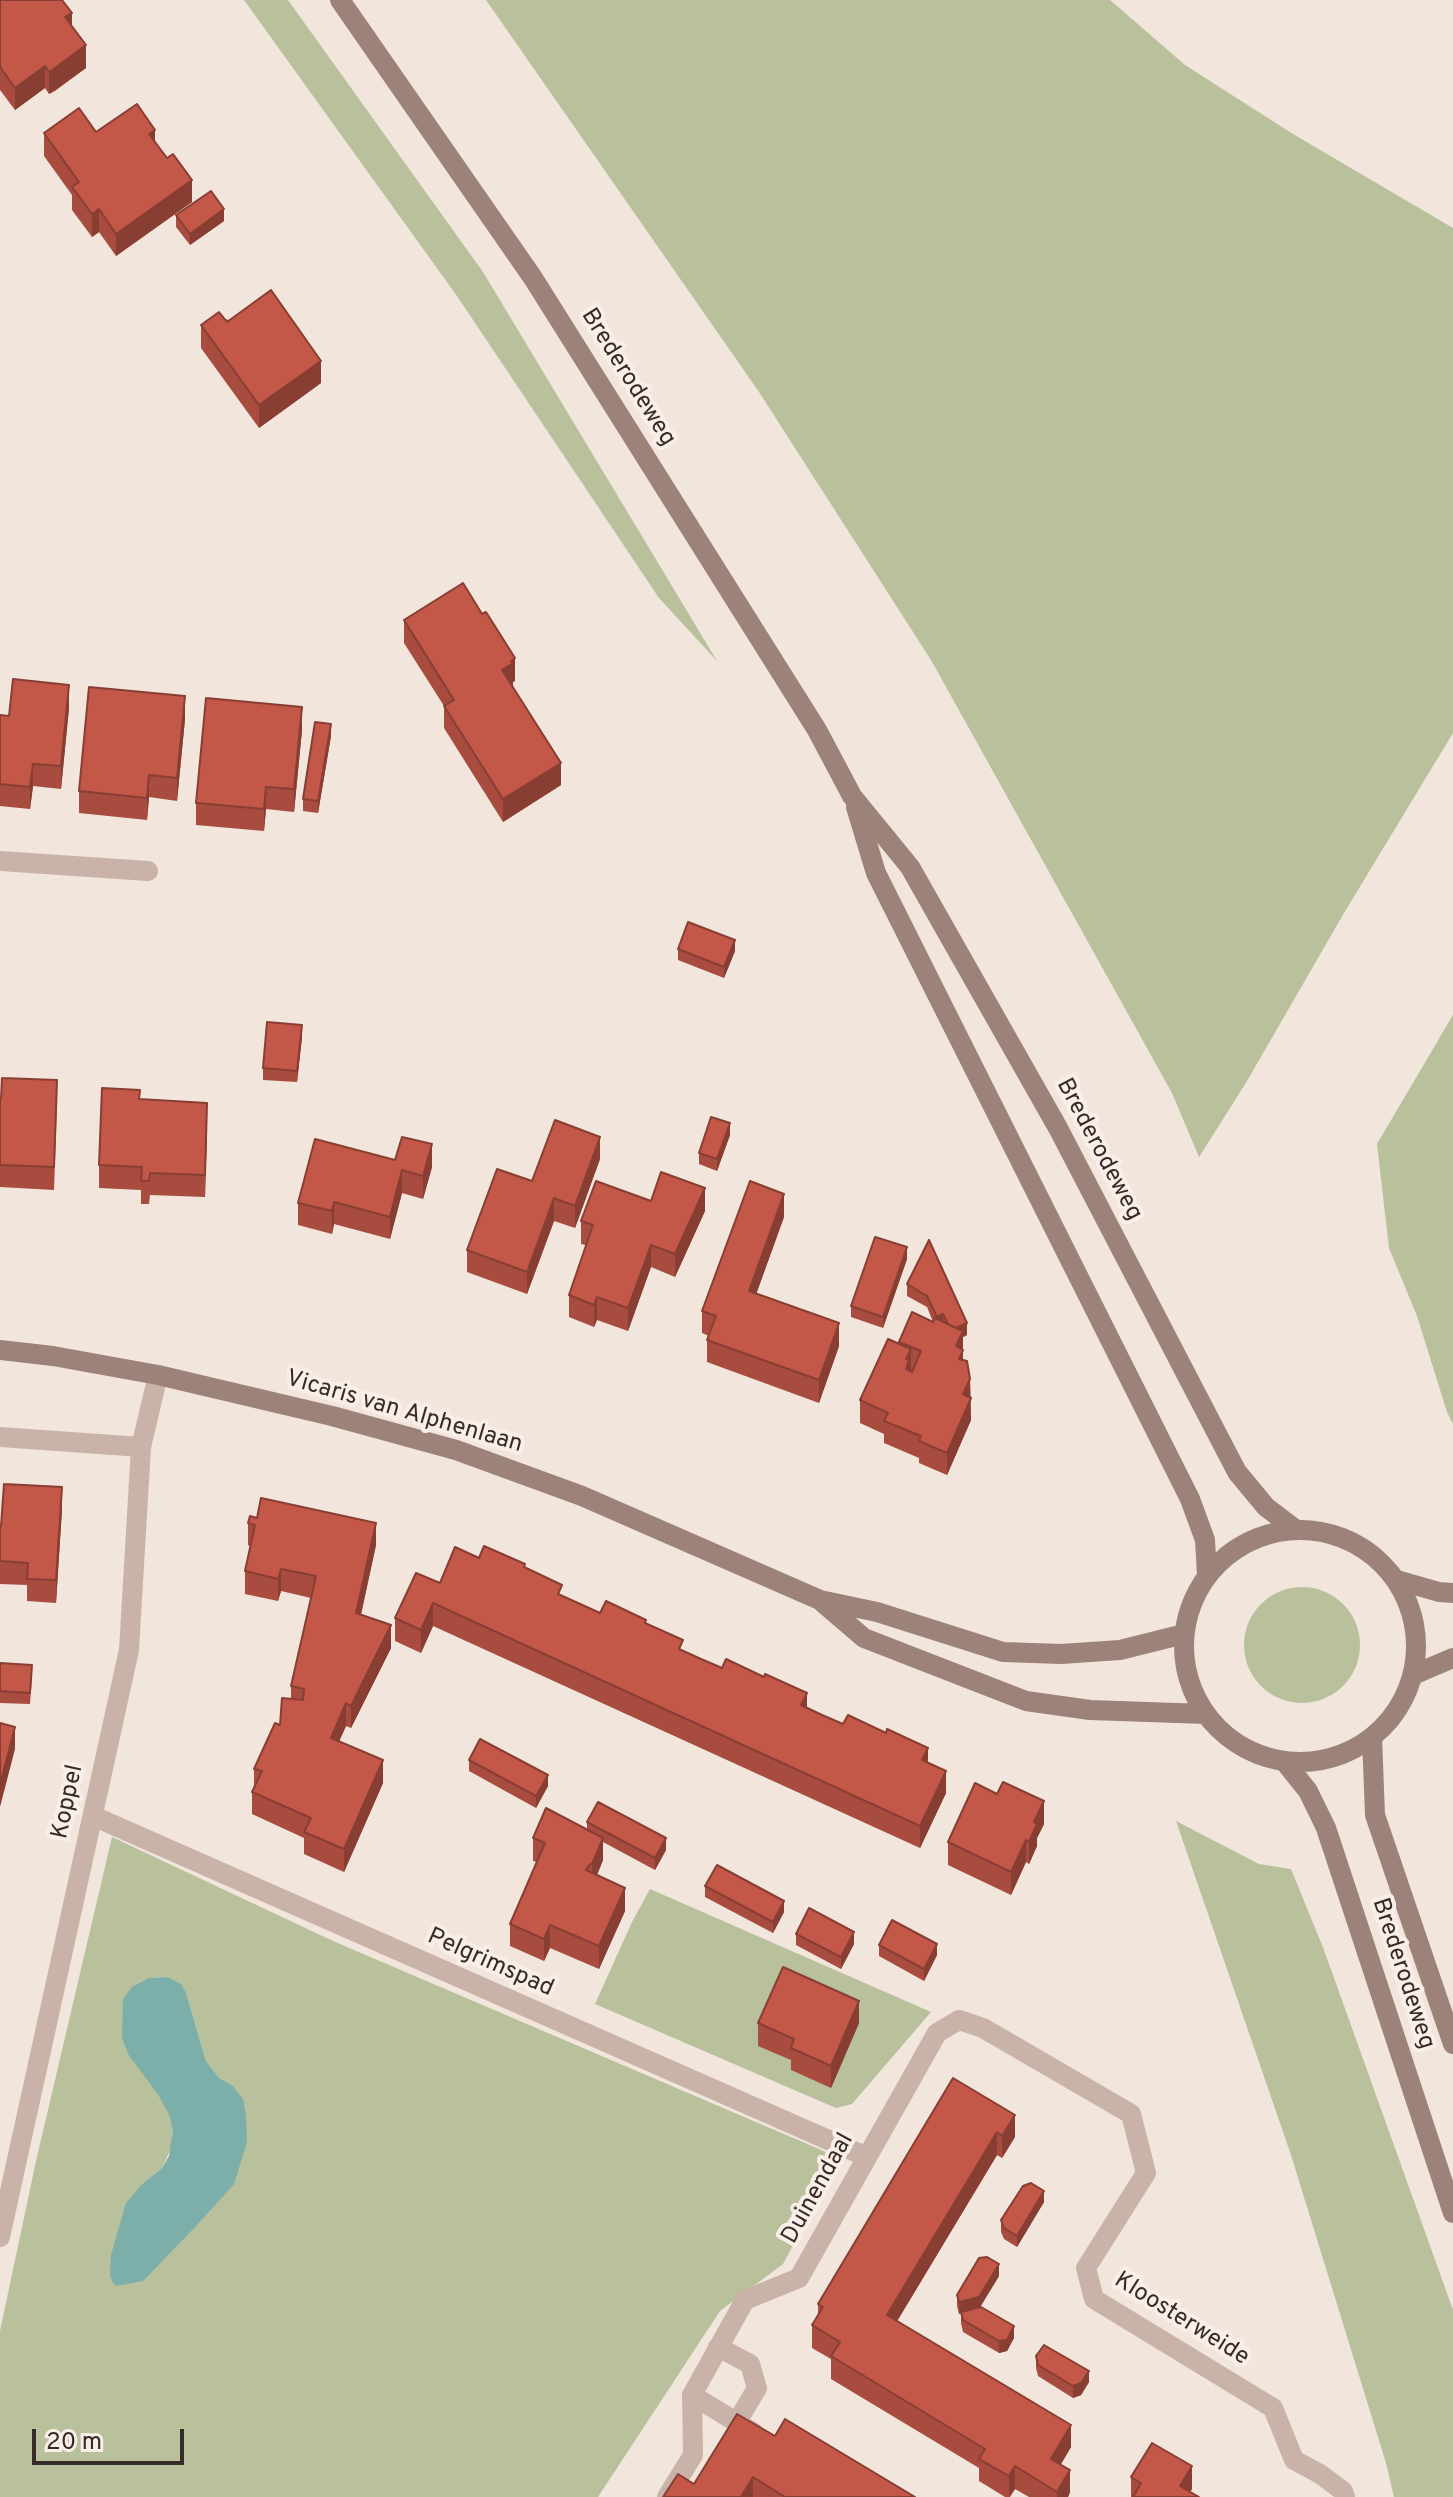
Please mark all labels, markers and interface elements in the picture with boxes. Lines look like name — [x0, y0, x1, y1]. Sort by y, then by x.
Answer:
street label: Brederodeweg — [573, 304, 681, 452]
street label: Brederodeweg — [1048, 1074, 1148, 1226]
street label: Vicaris van Alphenlaan — [282, 1365, 526, 1461]
street label: Koppel — [47, 1762, 91, 1842]
street label: Brederodeweg — [1364, 1895, 1440, 2053]
street label: Pelgrimspad — [422, 1923, 558, 2005]
street label: Duinendaal — [777, 2129, 861, 2249]
street label: Kloosterweide — [1108, 2267, 1254, 2373]
scale bar — [36, 2413, 188, 2463]
text: 20 m — [46, 2428, 102, 2458]

